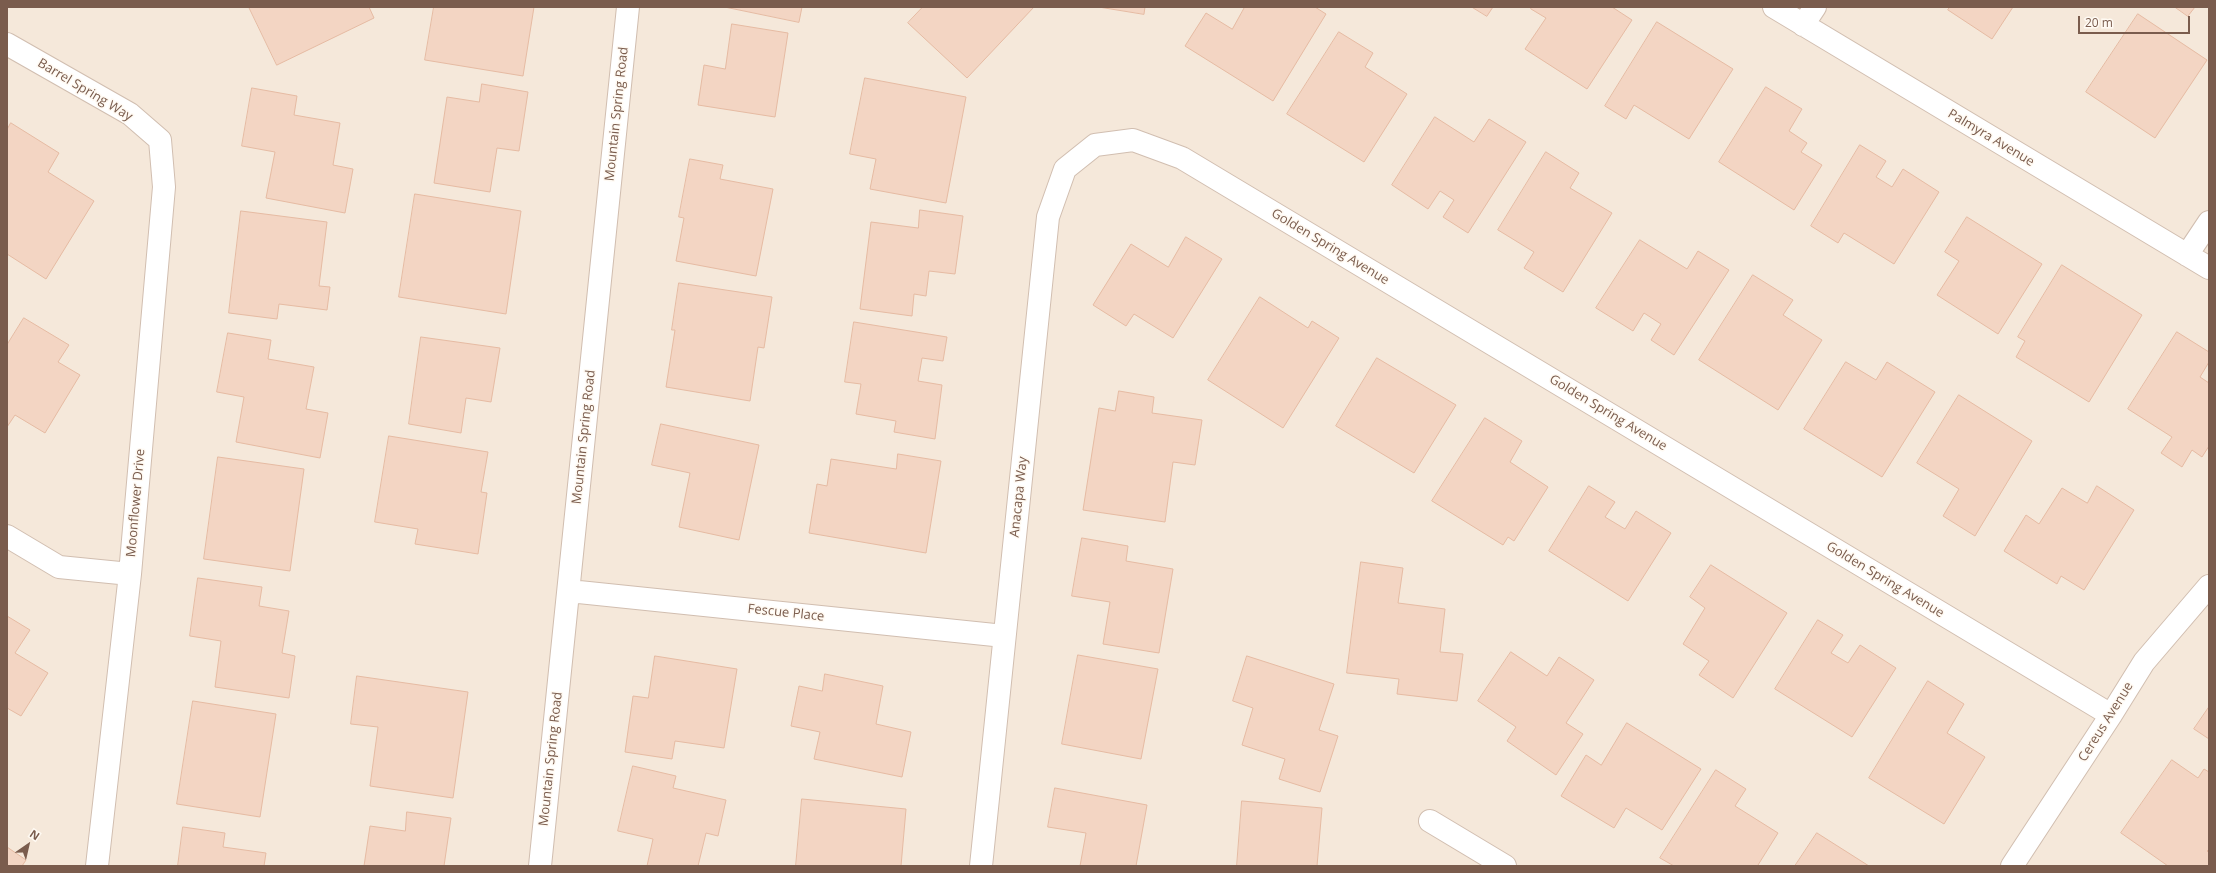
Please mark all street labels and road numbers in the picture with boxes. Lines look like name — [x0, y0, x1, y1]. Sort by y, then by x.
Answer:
street label: Mountain Spring Road — [602, 46, 632, 182]
street label: Barrel Spring Way — [35, 55, 135, 125]
street label: Palmyra Avenue — [1945, 106, 2037, 170]
street label: Golden Spring Avenue — [1268, 206, 1392, 288]
street label: Mountain Spring Road — [569, 369, 599, 505]
street label: Golden Spring Avenue — [1546, 372, 1670, 454]
street label: Moonflower Drive — [123, 448, 149, 558]
street label: Anacapa Way — [1007, 456, 1031, 538]
street label: Golden Spring Avenue — [1823, 539, 1947, 621]
street label: Fescue Place — [747, 601, 825, 625]
street label: Cereus Avenue — [2075, 679, 2137, 765]
street label: Mountain Spring Road — [536, 691, 566, 827]

